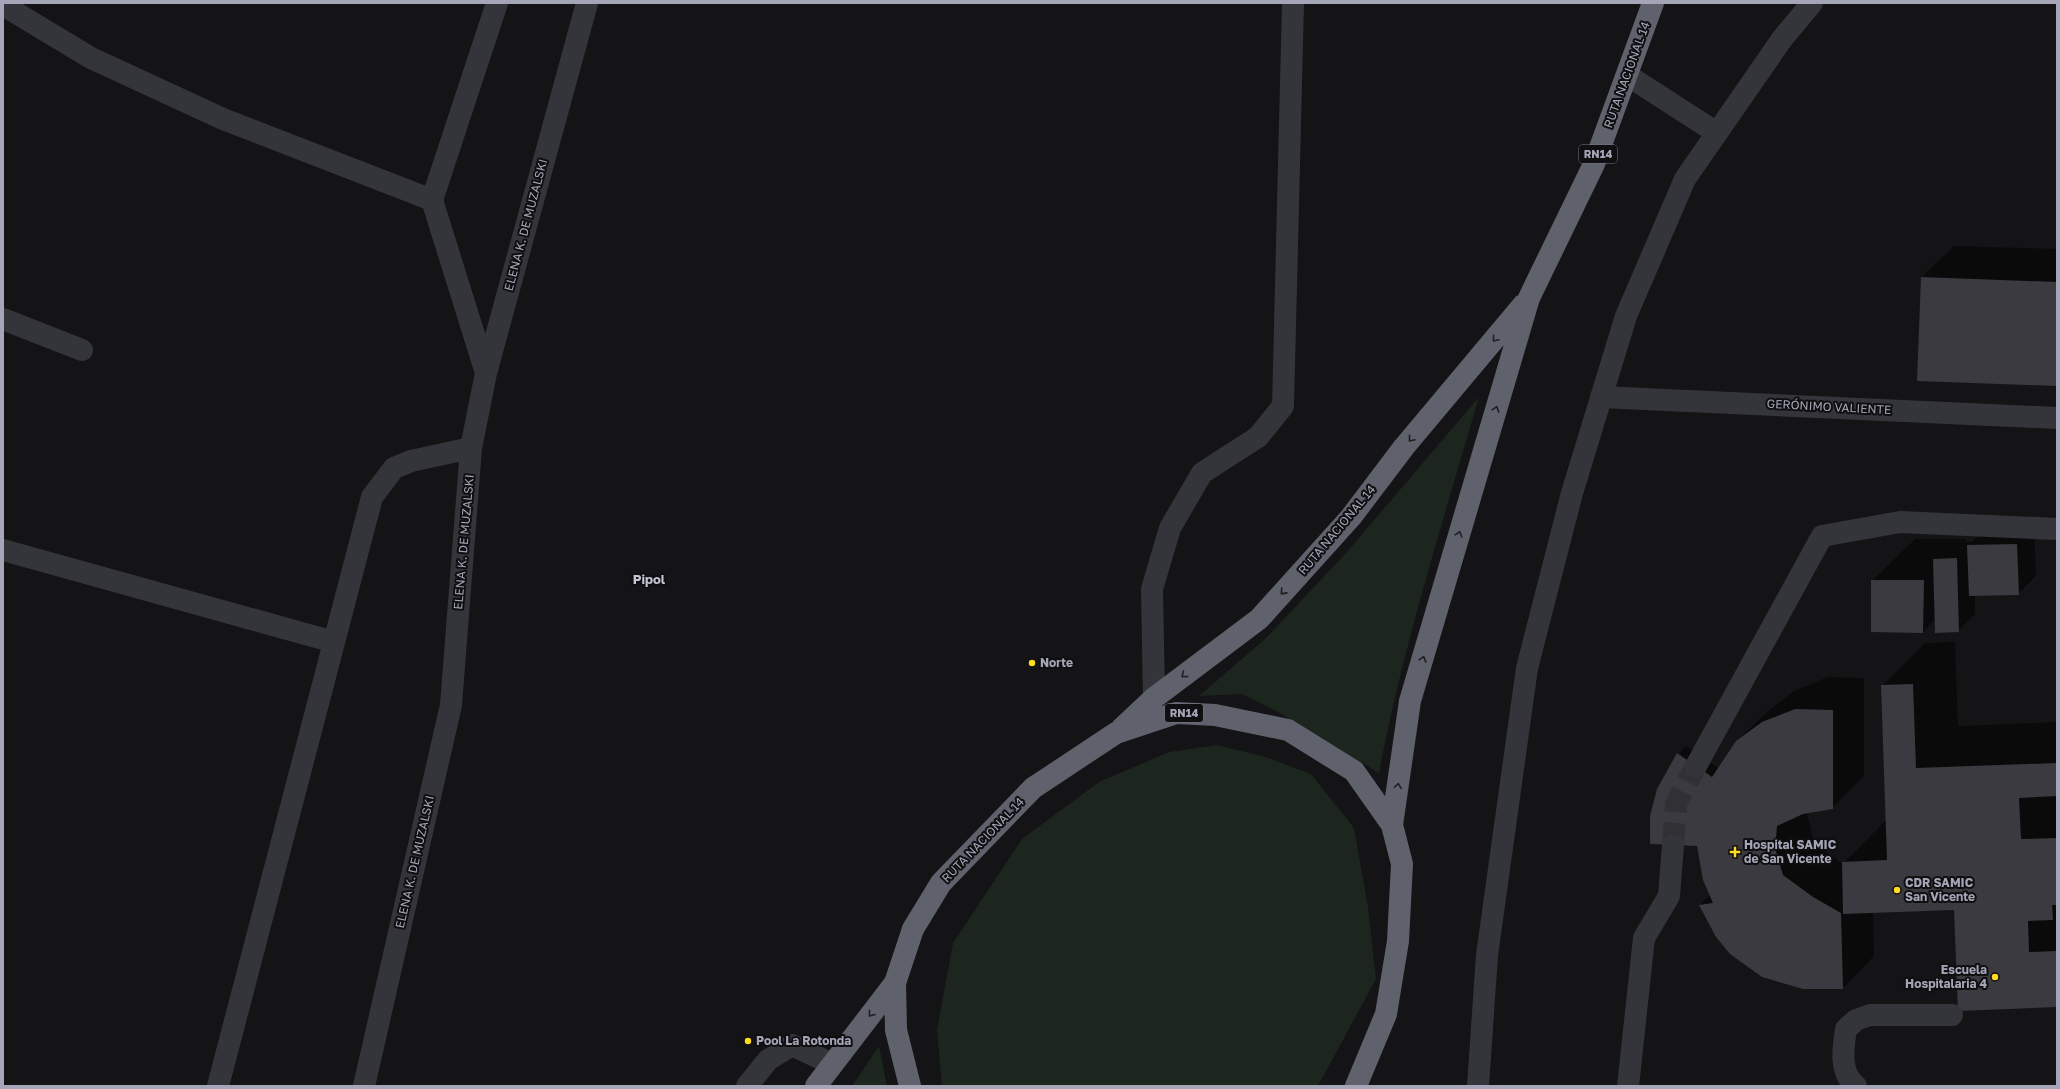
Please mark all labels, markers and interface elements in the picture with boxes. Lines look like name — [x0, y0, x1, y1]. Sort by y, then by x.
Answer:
street label: RUTA NACIONAL 14 — [1600, 20, 1653, 130]
road number: RN14 — [1579, 145, 1617, 163]
street label: ELENA K. DE MUZALSKI — [501, 157, 550, 292]
one-way arrow — [1492, 334, 1499, 342]
street label: GERÓNIMO VALIENTE — [1766, 396, 1892, 417]
one-way arrow — [1491, 406, 1500, 413]
one-way arrow — [1409, 434, 1416, 441]
street label: ELENA K. DE MUZALSKI — [450, 474, 477, 610]
street label: RUTA NACIONAL 14 — [1295, 482, 1378, 577]
one-way arrow — [1454, 531, 1463, 538]
district label: Pipol — [633, 571, 666, 587]
one-way arrow — [1280, 587, 1288, 595]
place label: Norte — [1040, 655, 1073, 670]
one-way arrow — [1418, 656, 1426, 662]
marker: Norte — [1027, 658, 1037, 668]
one-way arrow — [1181, 670, 1188, 678]
road number: RN14 — [1165, 704, 1203, 722]
one-way arrow — [1393, 783, 1402, 789]
street label: ELENA K. DE MUZALSKI — [392, 794, 437, 930]
street label: RUTA NACIONAL 14 — [938, 794, 1027, 885]
place label: Hospital SAMIC de San Vicente — [1744, 837, 1837, 866]
marker: Hospital SAMIC de San Vicente — [1729, 846, 1741, 858]
place label: CDR SAMIC San Vicente — [1905, 875, 1975, 904]
marker: CDR SAMIC San Vicente — [1892, 885, 1902, 895]
place label: Escuela Hospitalaria 4 — [1905, 962, 1987, 991]
marker: Escuela Hospitalaria 4 — [1990, 972, 2000, 982]
one-way arrow — [868, 1010, 876, 1017]
place label: Pool La Rotonda — [756, 1033, 851, 1048]
marker: Pool La Rotonda — [743, 1036, 753, 1046]

